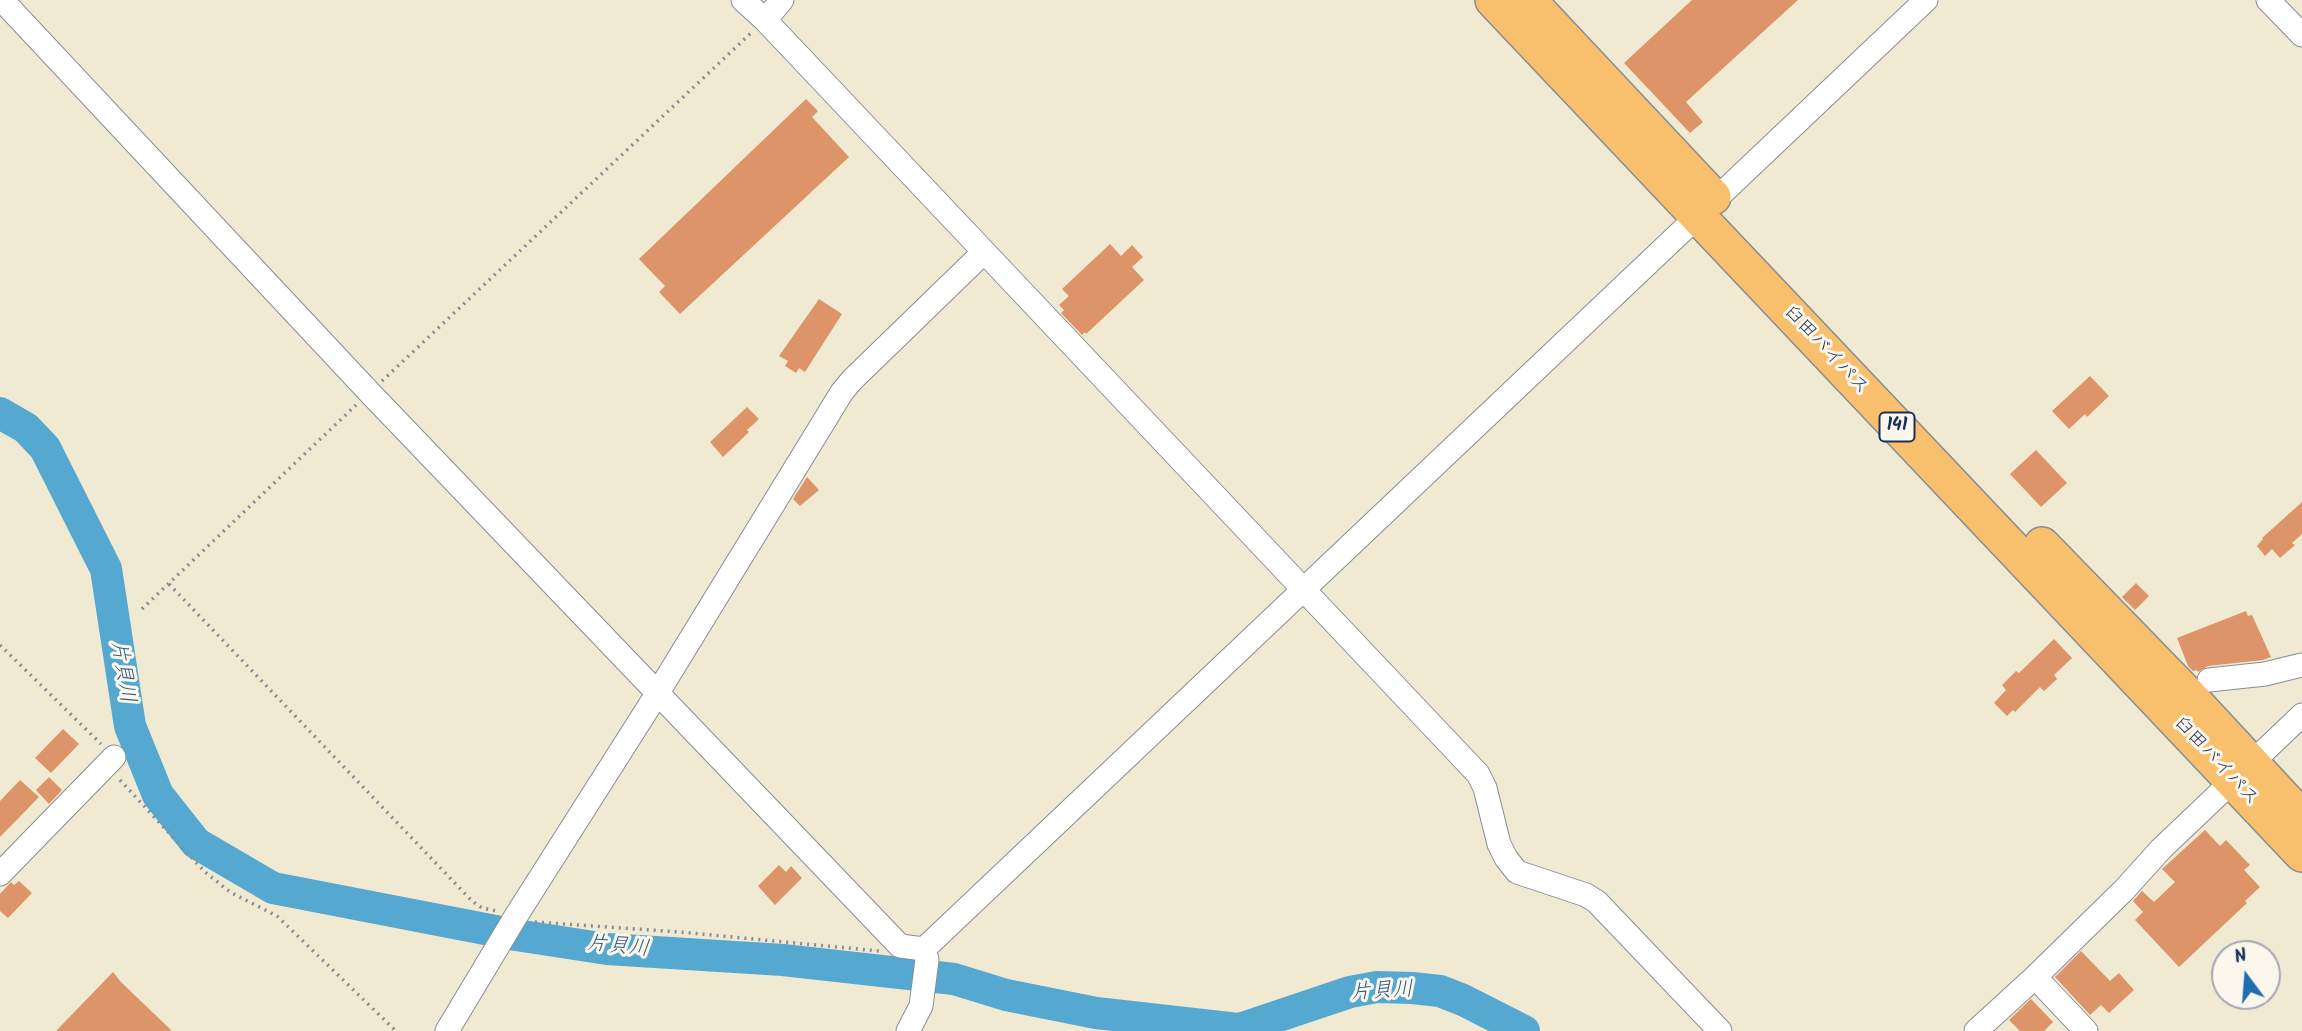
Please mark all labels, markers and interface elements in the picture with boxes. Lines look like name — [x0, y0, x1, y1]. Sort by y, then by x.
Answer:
street label: 臼田バイパス — [1778, 302, 1872, 400]
road number: 141 — [1880, 412, 1914, 442]
water label: 片貝川 — [104, 639, 138, 705]
street label: 臼田バイパス — [2168, 713, 2262, 811]
water label: 片貝川 — [585, 932, 651, 964]
north arrow — [2211, 940, 2281, 1010]
text: N — [2231, 941, 2251, 973]
water label: 片貝川 — [1350, 979, 1414, 1007]

